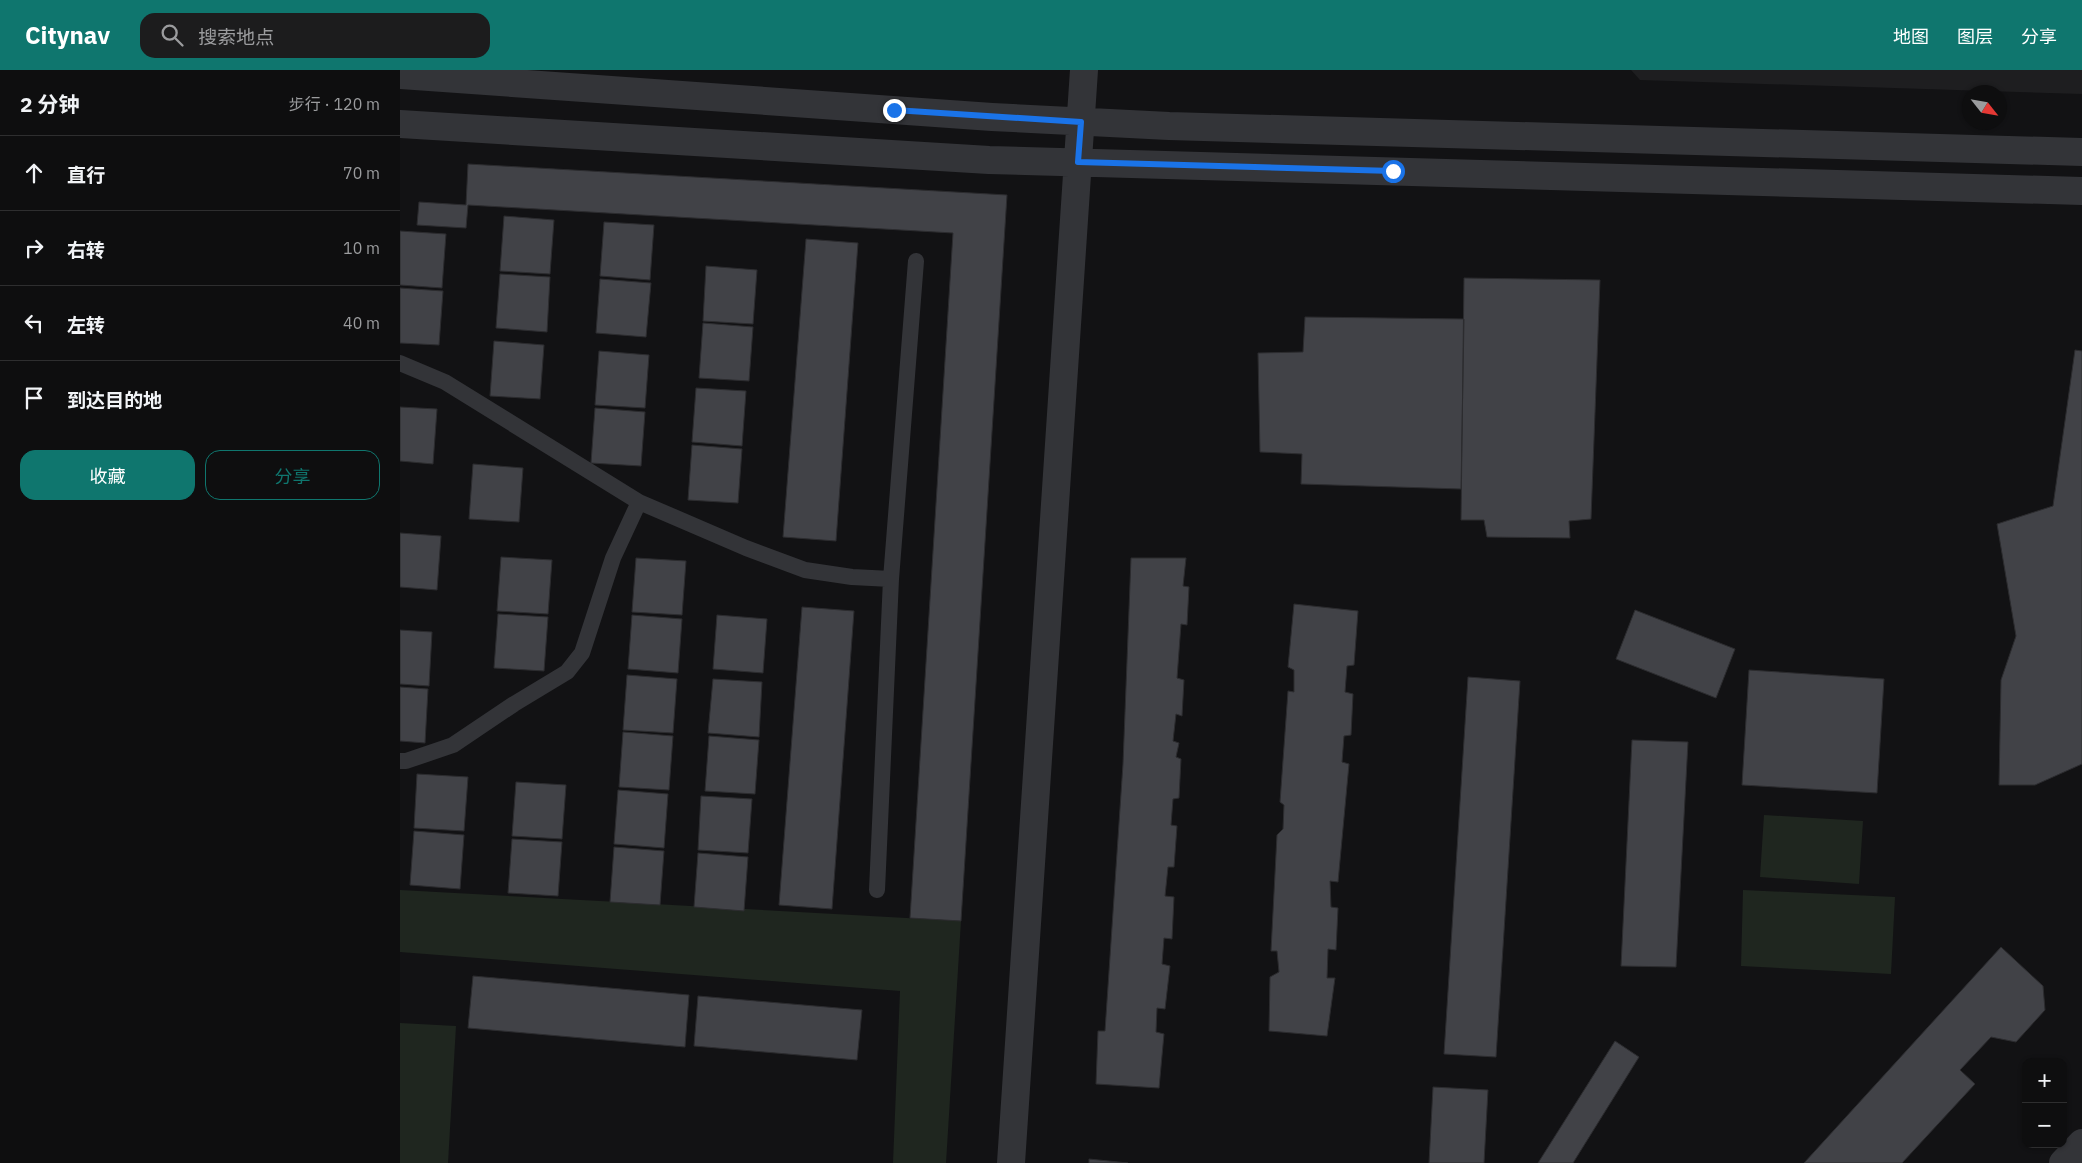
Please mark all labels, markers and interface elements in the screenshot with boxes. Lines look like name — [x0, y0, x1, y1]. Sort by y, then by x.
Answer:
search box — [140, 13, 490, 58]
text: Citynav — [25, 19, 110, 51]
icon: search — [158, 21, 186, 49]
text: 搜索地点 — [198, 25, 274, 49]
text: 地图 — [1893, 25, 1929, 48]
text: 图层 — [1957, 25, 1993, 48]
text: 分享 — [2021, 25, 2057, 48]
north arrow — [1962, 85, 2007, 130]
text: 2 分钟 — [20, 90, 80, 118]
text: 步行 · 120 m — [289, 94, 380, 114]
route end — [883, 99, 906, 122]
icon: ahead — [20, 159, 48, 187]
route start — [1382, 160, 1405, 183]
text: 直行 — [67, 163, 105, 187]
text: 70 m — [343, 163, 380, 183]
icon: right — [20, 234, 48, 262]
text: 右转 — [67, 238, 105, 262]
text: 10 m — [343, 238, 380, 258]
icon: left — [20, 309, 48, 337]
text: 左转 — [67, 313, 105, 337]
text: 40 m — [343, 313, 380, 333]
icon: arrive — [20, 384, 48, 412]
text: 到达目的地 — [67, 388, 162, 412]
button: 收藏 — [20, 450, 195, 500]
button: 分享 — [205, 450, 380, 500]
map controls — [2022, 1058, 2067, 1148]
button: + — [2022, 1058, 2067, 1103]
button: − — [2022, 1103, 2067, 1148]

